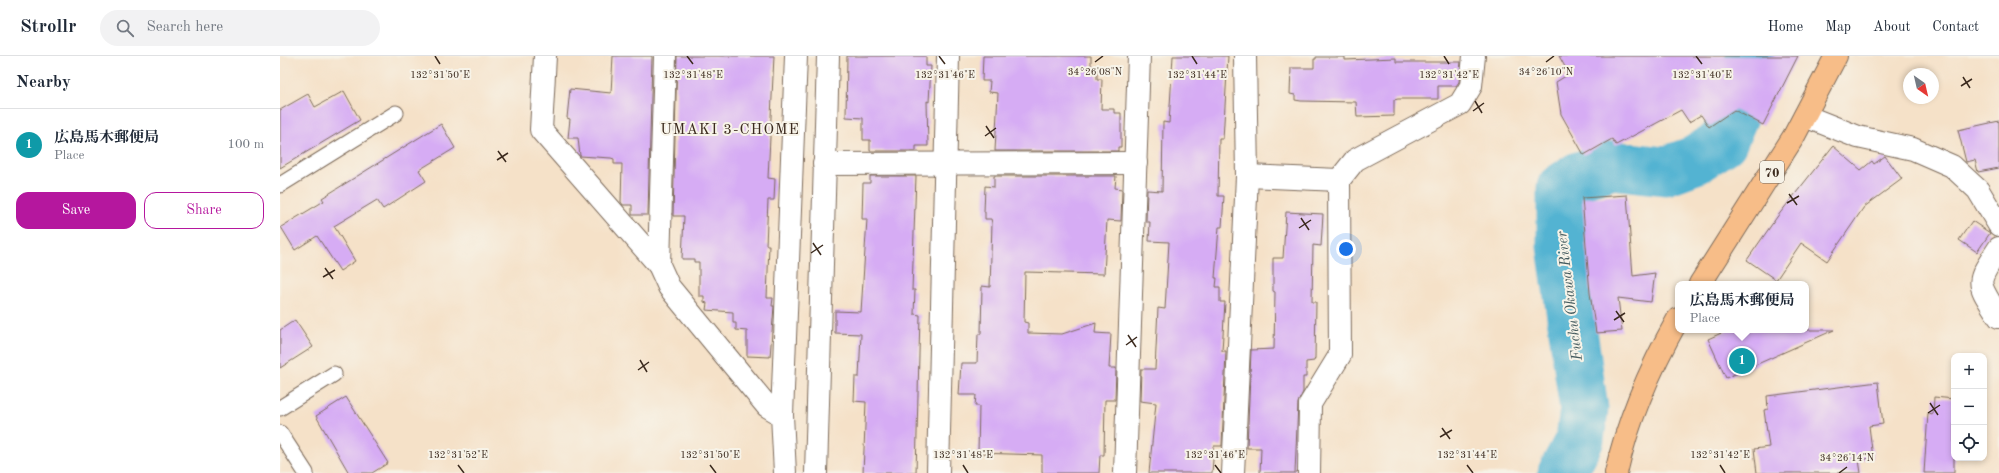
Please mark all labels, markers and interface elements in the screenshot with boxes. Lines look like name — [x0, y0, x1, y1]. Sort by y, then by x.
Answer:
search box — [100, 10, 380, 46]
icon: search — [114, 17, 136, 39]
text: Strollr — [20, 18, 76, 37]
text: Search here — [146, 20, 223, 35]
text: Home — [1768, 20, 1803, 34]
text: Map — [1825, 20, 1851, 34]
text: About — [1873, 20, 1910, 34]
text: Contact — [1932, 20, 1979, 34]
text: 34°26'08"N — [1068, 67, 1123, 77]
text: 34°26'10"N — [1519, 67, 1574, 77]
north arrow — [1903, 68, 1939, 104]
text: 132°31'50"E — [410, 70, 470, 80]
text: 132°31'48"E — [663, 70, 723, 80]
text: 132°31'46"E — [915, 70, 975, 80]
text: 132°31'44"E — [1167, 70, 1227, 80]
text: 132°31'42"E — [1419, 70, 1479, 80]
text: 132°31'40"E — [1672, 70, 1732, 80]
text: Nearby — [16, 74, 71, 91]
district label: UMAKI 3-CHOME — [660, 123, 800, 138]
text: 広島馬木郵便局 — [54, 131, 159, 146]
text: 1 — [25, 138, 33, 151]
text: 100 m — [227, 138, 264, 151]
text: Place — [54, 149, 84, 162]
road number: 70 — [1760, 161, 1784, 183]
button: Save — [16, 192, 136, 229]
button: Share — [144, 192, 264, 229]
water label: Fuchu Okawa River — [1555, 230, 1586, 362]
your location — [1336, 239, 1356, 259]
popup — [1675, 281, 1809, 333]
text: 広島馬木郵便局 — [1689, 294, 1795, 309]
text: Place — [1689, 312, 1720, 325]
pin: 1 — [1729, 346, 1755, 376]
map controls — [1951, 353, 1987, 461]
button: + — [1951, 353, 1987, 389]
button: − — [1951, 389, 1987, 425]
button: locate — [1951, 425, 1987, 461]
text: 132°31'52"E — [428, 450, 488, 460]
text: 132°31'50"E — [680, 450, 740, 460]
text: 132°31'48"E — [933, 450, 993, 460]
text: 132°31'46"E — [1185, 450, 1245, 460]
text: 132°31'44"E — [1437, 450, 1497, 460]
text: 132°31'42"E — [1690, 450, 1750, 460]
text: 34°26'14"N — [1820, 453, 1875, 463]

